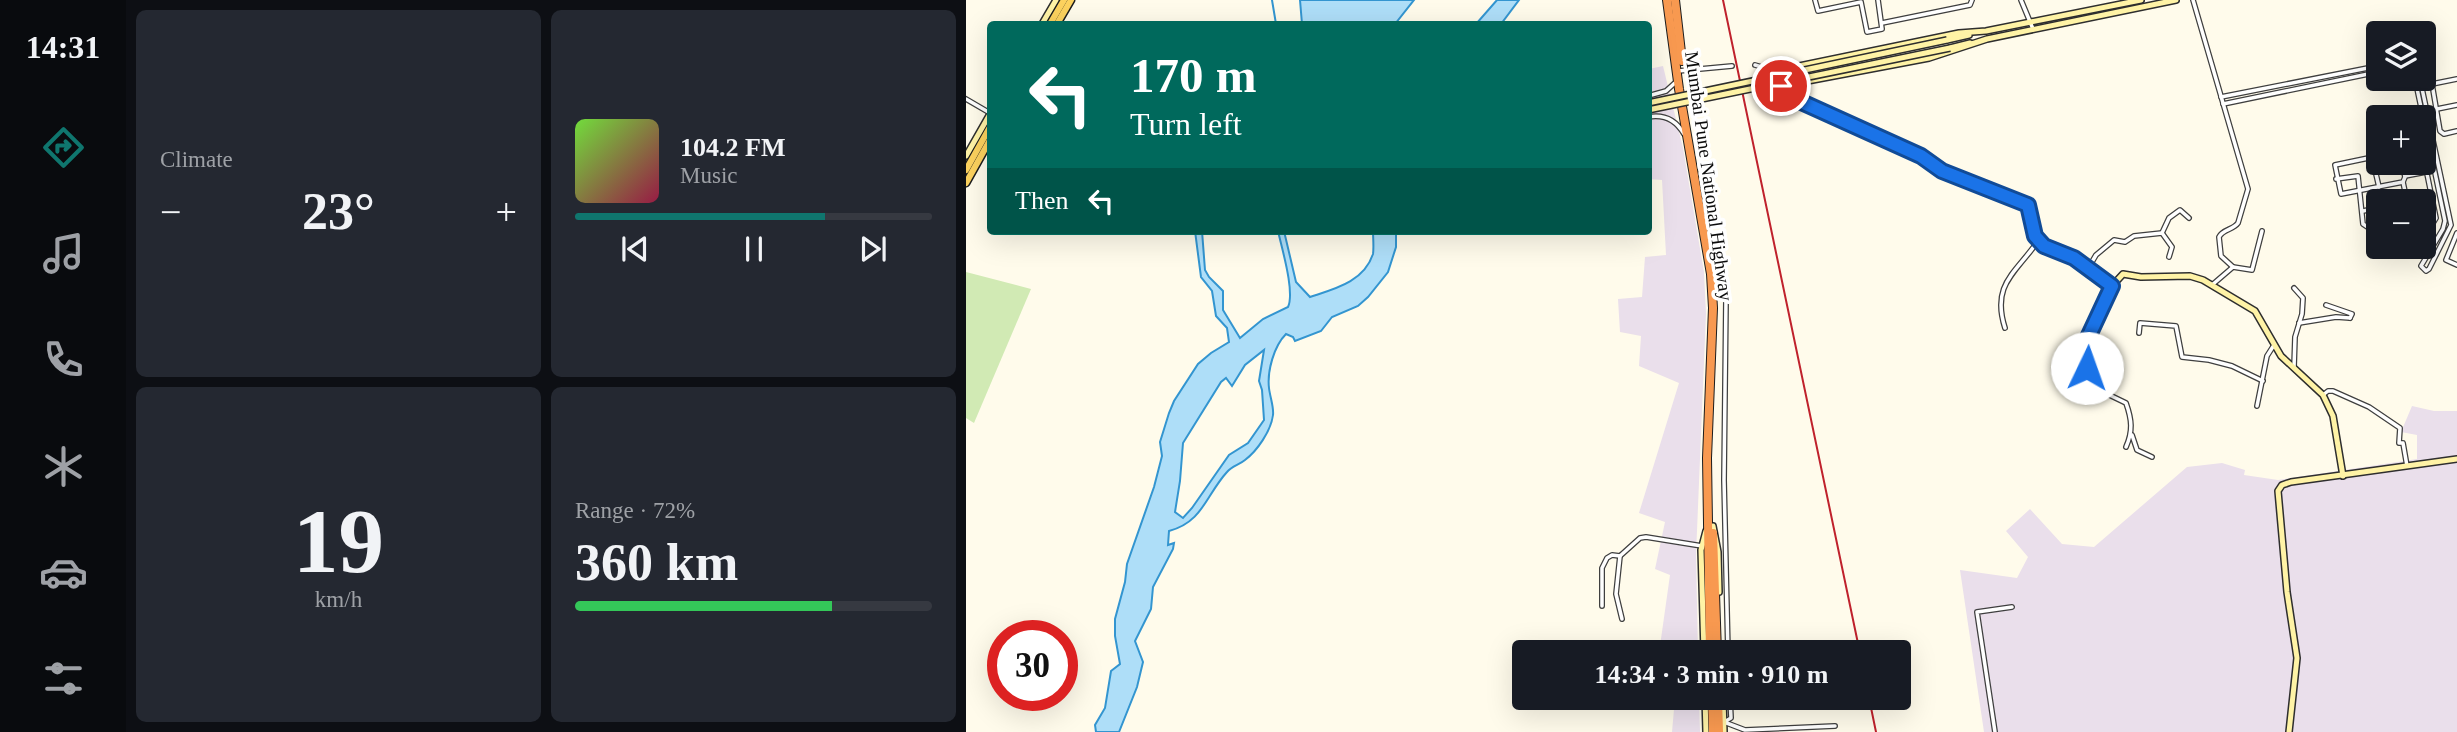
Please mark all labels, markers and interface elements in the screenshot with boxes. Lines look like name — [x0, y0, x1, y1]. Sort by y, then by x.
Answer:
map controls — [2366, 21, 2436, 259]
button: layers — [2366, 21, 2436, 91]
text: 14:31 — [26, 29, 100, 65]
text: 170 m — [1130, 48, 1257, 103]
icon: left — [1015, 49, 1106, 140]
street label: Mumbai Pune National Highway — [1681, 50, 1737, 303]
pin — [1751, 56, 1811, 116]
icon: arrive — [1762, 67, 1800, 105]
button: + — [2366, 105, 2436, 175]
text: Turn left — [1130, 106, 1242, 142]
icon: directions — [39, 123, 88, 172]
text: 104.2 FM — [680, 133, 785, 162]
text: Climate — [160, 147, 233, 172]
text: Music — [680, 163, 738, 188]
icon: left — [1082, 182, 1120, 220]
text: 23° — [302, 183, 375, 240]
text: Then — [1015, 186, 1068, 215]
button: − — [2366, 189, 2436, 259]
text: − — [160, 191, 181, 233]
text: + — [496, 191, 517, 233]
icon: music — [39, 229, 88, 278]
icon: previous — [616, 230, 654, 268]
icon: pause — [735, 230, 773, 268]
icon: next — [854, 230, 892, 268]
position arrow — [2050, 331, 2124, 405]
icon: phone — [39, 335, 88, 384]
icon: climate — [39, 442, 88, 491]
text: 19 — [293, 491, 384, 592]
text: Range · 72% — [575, 498, 695, 523]
text: 360 km — [575, 534, 738, 591]
icon: car — [39, 548, 88, 597]
text: km/h — [315, 587, 362, 612]
speed limit sign: 30 — [987, 620, 1078, 711]
icon: filters — [39, 654, 88, 703]
text: 14:34 · 3 min · 910 m — [1595, 660, 1829, 689]

